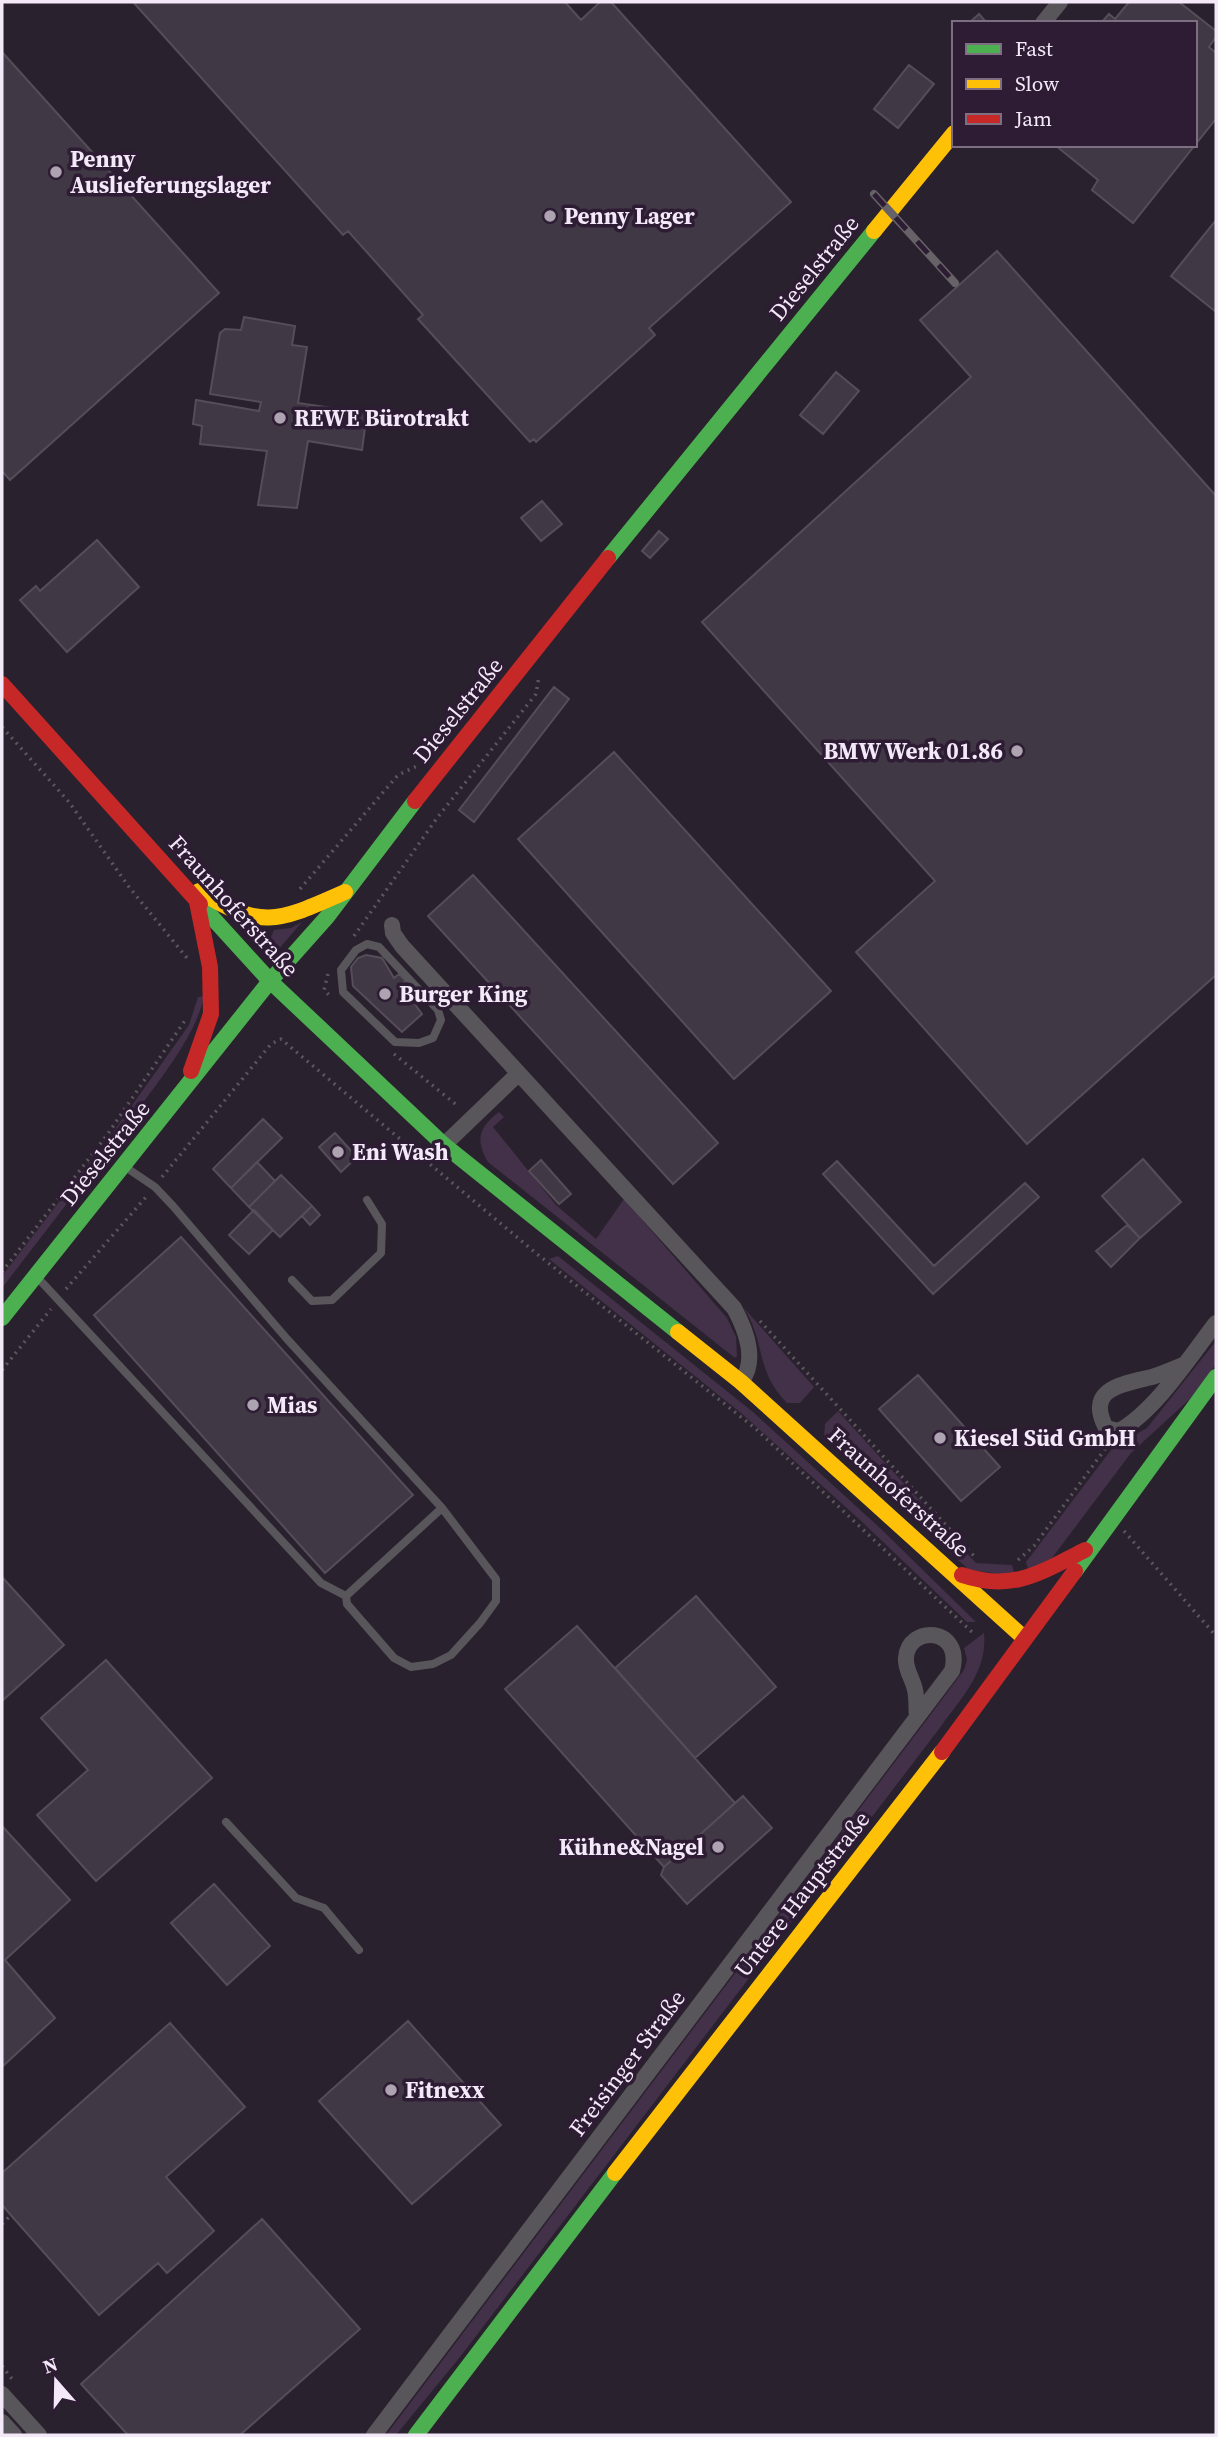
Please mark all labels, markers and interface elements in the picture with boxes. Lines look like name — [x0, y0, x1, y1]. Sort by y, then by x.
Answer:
legend — [952, 21, 1197, 147]
text: Fast — [1015, 34, 1053, 63]
text: Slow — [1015, 69, 1059, 98]
text: Jam — [1014, 104, 1052, 133]
place label: Penny Auslieferungslager — [70, 143, 271, 201]
marker: Penny Auslieferungslager — [48, 164, 64, 180]
place label: Penny Lager — [564, 200, 695, 232]
marker: Penny Lager — [542, 208, 558, 224]
street label: Dieselstraße — [762, 208, 866, 328]
place label: REWE Bürotrakt — [294, 402, 469, 434]
marker: REWE Bürotrakt — [272, 410, 288, 426]
street label: Dieselstraße — [406, 650, 510, 770]
place label: BMW Werk 01.86 — [823, 735, 1003, 767]
marker: BMW Werk 01.86 — [1009, 743, 1025, 759]
street label: Fraunhoferstraße — [162, 828, 306, 984]
place label: Burger King — [399, 978, 528, 1010]
marker: Burger King — [377, 986, 393, 1002]
street label: Dieselstraße — [53, 1093, 157, 1213]
place label: Eni Wash — [352, 1136, 449, 1168]
marker: Eni Wash — [330, 1144, 346, 1160]
place label: Mias — [267, 1389, 318, 1421]
marker: Mias — [245, 1397, 261, 1413]
street label: Fraunhoferstraße — [821, 1420, 977, 1564]
place label: Kiesel Süd GmbH — [954, 1422, 1136, 1454]
marker: Kiesel Süd GmbH — [932, 1430, 948, 1446]
street label: Untere Hauptstraße — [727, 1804, 877, 1984]
place label: Kühne&Nagel — [559, 1831, 704, 1863]
marker: Kühne&Nagel — [710, 1839, 726, 1855]
street label: Freisinger Straße — [561, 1983, 693, 2143]
place label: Fitnexx — [405, 2074, 485, 2106]
marker: Fitnexx — [383, 2082, 399, 2098]
north arrow — [21, 2346, 91, 2416]
text: N — [39, 2350, 61, 2380]

